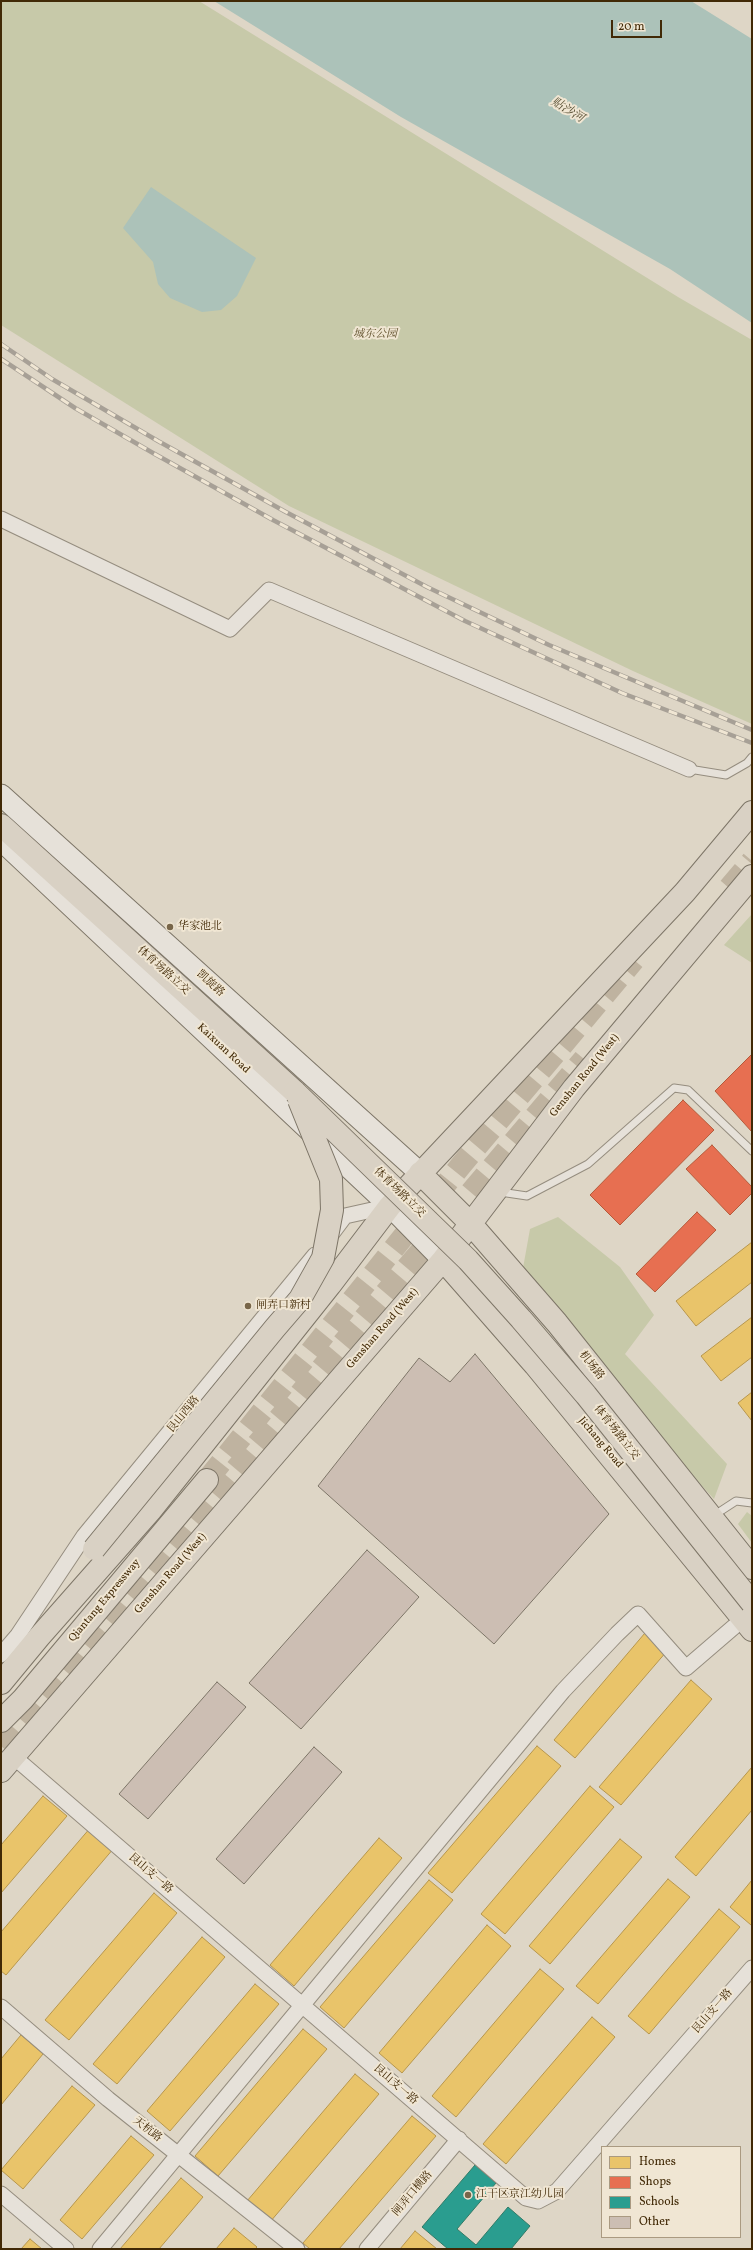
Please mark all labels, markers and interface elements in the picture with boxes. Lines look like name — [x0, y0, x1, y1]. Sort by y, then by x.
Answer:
scale bar — [613, 12, 664, 38]
text: 20 m — [618, 19, 645, 35]
water label: 贴沙河 — [548, 96, 586, 126]
park label: 城东公园 — [353, 328, 397, 342]
place label: 华家池北 — [178, 920, 222, 934]
marker: 华家池北 — [165, 922, 175, 932]
street label: 体育场路立交 — [134, 944, 192, 998]
street label: 凯旋路 — [193, 968, 227, 1000]
street label: Kaixuan Road — [194, 1021, 252, 1077]
street label: Genshan Road (West) — [548, 1032, 622, 1120]
street label: 体育场路立交 — [371, 1165, 427, 1221]
street label: Genshan Road (West) — [344, 1286, 422, 1372]
place label: 闸弄口新村 — [256, 1299, 311, 1313]
marker: 闸弄口新村 — [243, 1301, 253, 1311]
street label: 机场路 — [576, 1349, 606, 1383]
street label: 艮山西路 — [165, 1394, 203, 1436]
street label: 体育场路立交 — [590, 1403, 642, 1463]
street label: Jichang Road — [575, 1415, 625, 1471]
street label: Genshan Road (West) — [132, 1531, 210, 1617]
street label: Qiantang Expressway — [66, 1557, 144, 1645]
street label: 艮山支一路 — [125, 1851, 175, 1897]
street label: 艮山支一路 — [690, 1987, 736, 2037]
street label: 艮山支一路 — [370, 2062, 420, 2108]
street label: 天杭路 — [130, 2115, 164, 2145]
legend — [601, 2146, 741, 2238]
text: Homes — [639, 2154, 676, 2170]
street label: 闸弄口横路 — [390, 2169, 436, 2219]
text: Shops — [639, 2174, 671, 2190]
place label: 江干区京江幼儿园 — [476, 2188, 564, 2202]
marker: 江干区京江幼儿园 — [463, 2190, 473, 2200]
text: Schools — [639, 2194, 679, 2210]
text: Other — [639, 2214, 670, 2230]

